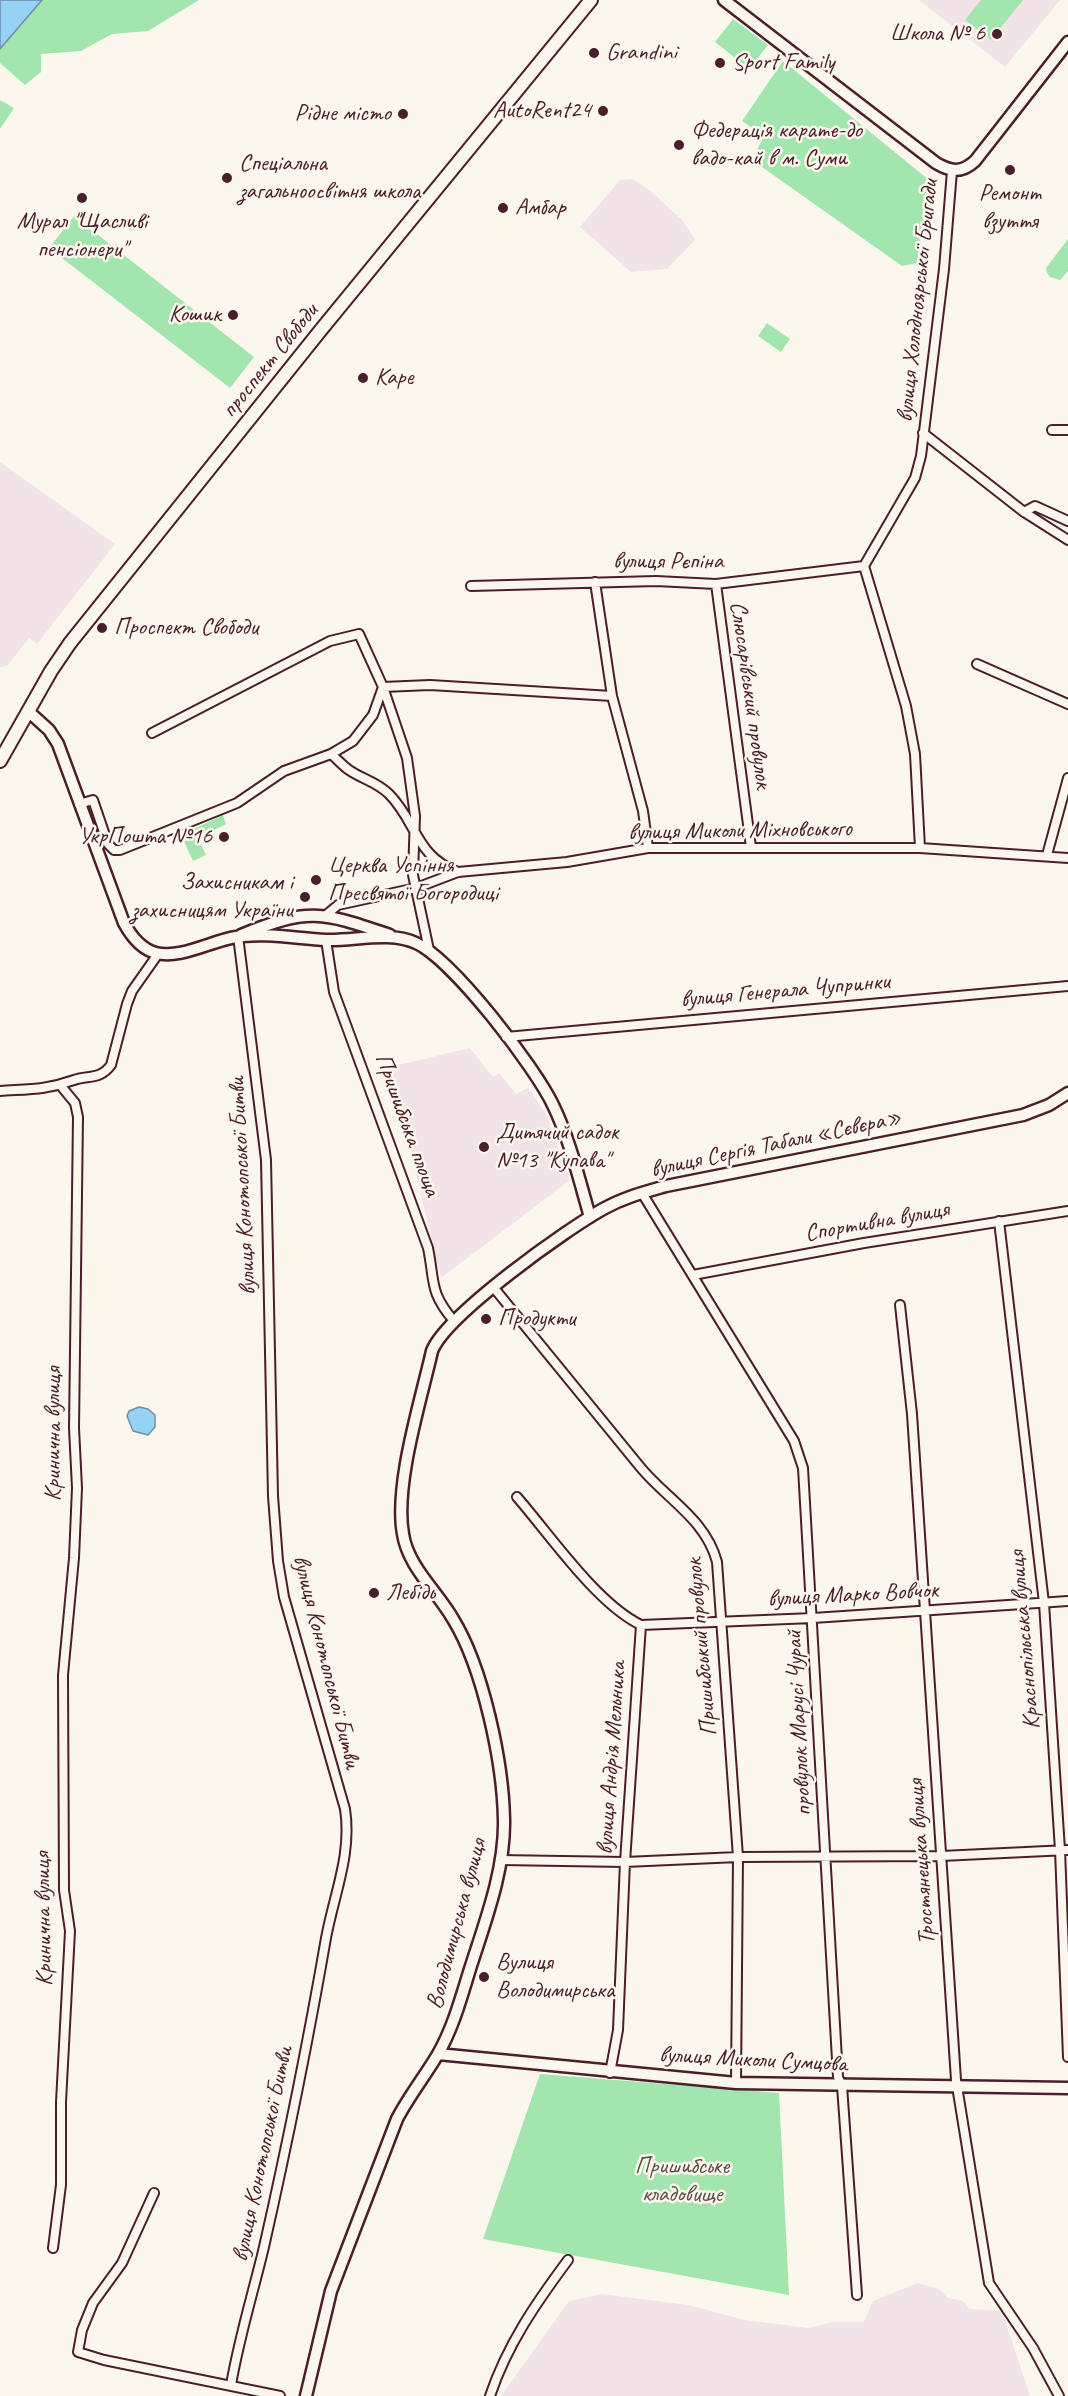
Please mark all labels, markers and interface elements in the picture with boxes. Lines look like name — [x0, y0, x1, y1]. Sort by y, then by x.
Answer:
place label: Школа № 6 — [890, 20, 985, 48]
marker: Школа № 6 — [990, 27, 1004, 41]
place label: Grandini — [606, 39, 677, 67]
marker: Grandini — [587, 46, 601, 60]
place label: Sport Family — [732, 49, 834, 77]
marker: Sport Family — [713, 56, 727, 70]
place label: AutoRent24 — [493, 97, 591, 125]
place label: Рідне місто — [295, 100, 391, 128]
marker: AutoRent24 — [596, 104, 610, 118]
marker: Рідне місто — [396, 107, 410, 121]
place label: Федерація карате-до вадо-кай в м. Суми — [691, 117, 862, 173]
marker: Федерація карате-до вадо-кай в м. Суми — [672, 138, 686, 152]
place label: Спеціальна загальноосвітня школа — [239, 150, 420, 206]
marker: Ремонт взуття — [1003, 163, 1017, 177]
marker: Спеціальна загальноосвітня школа — [220, 171, 234, 185]
street label: вулиця Холодноярської Бригади — [891, 178, 945, 424]
place label: Ремонт взуття — [979, 180, 1041, 236]
marker: Мурал "Щасливі пенсіонери" — [75, 191, 89, 205]
place label: Амбар — [515, 194, 566, 222]
marker: Амбар — [496, 201, 510, 215]
place label: Мурал "Щасливі пенсіонери" — [17, 208, 147, 264]
street label: проспект Свободи — [215, 298, 325, 424]
place label: Кошик — [169, 301, 221, 329]
marker: Кошик — [226, 308, 240, 322]
place label: Каре — [375, 364, 413, 392]
marker: Каре — [356, 371, 370, 385]
street label: вулиця Рєпіна — [613, 548, 723, 576]
street label: Слюсарівський провулок — [723, 599, 777, 791]
place label: Проспект Свободи — [114, 614, 258, 642]
marker: Проспект Свободи — [95, 621, 109, 635]
street label: вулиця Миколи Міхновського — [628, 815, 852, 847]
place label: УкрПошта №16 — [78, 823, 212, 851]
marker: УкрПошта №16 — [217, 830, 231, 844]
place label: Церква Успіння Пресвятої Богородиці — [328, 852, 498, 908]
place label: Захисникам і захисницям України — [131, 869, 293, 925]
marker: Церква Успіння Пресвятої Богородиці — [309, 873, 323, 887]
marker: Захисникам і захисницям України — [298, 890, 312, 904]
street label: вулиця Генерала Чупринки — [679, 968, 891, 1014]
street label: Пришибська площа — [368, 1050, 446, 1200]
street label: вулиця Конотопської Битви — [223, 1076, 263, 1296]
street label: вулиця Сергія Табали «Сєвєра» — [648, 1103, 904, 1185]
place label: Дитячий садок №13 "Купава" — [496, 1119, 618, 1175]
marker: Дитячий садок №13 "Купава" — [477, 1140, 491, 1154]
street label: Спортивна вулиця — [803, 1195, 951, 1249]
place label: Продукти — [498, 1305, 575, 1333]
marker: Продукти — [479, 1312, 493, 1326]
street label: Кринична вулиця — [40, 1367, 68, 1501]
street label: Краснопільська вулиця — [1003, 1549, 1047, 1731]
street label: вулиця Конотопської Битви — [286, 1552, 366, 1772]
street label: Пришибський провулок — [680, 1557, 724, 1737]
street label: вулиця Марко Вовчок — [767, 1576, 939, 1614]
place label: Лебідь — [386, 1579, 435, 1607]
marker: Лебідь — [367, 1586, 381, 1600]
street label: провулок Марусі Чурай — [780, 1629, 818, 1817]
street label: вулиця Андрія Мельника — [591, 1661, 633, 1855]
street label: Тростянецька вулиця — [902, 1778, 942, 1946]
street label: Володимирська вулиця — [420, 1836, 494, 2012]
street label: Кринична вулиця — [28, 1852, 60, 1986]
place label: Вулиця Володимирська — [496, 1949, 614, 2005]
marker: Вулиця Володимирська — [477, 1970, 491, 1984]
street label: вулиця Миколи Сумцова — [658, 2041, 848, 2079]
street label: вулиця Конотопської Битви — [226, 2044, 300, 2264]
park label: Пришибське кладовище — [635, 2153, 729, 2209]

